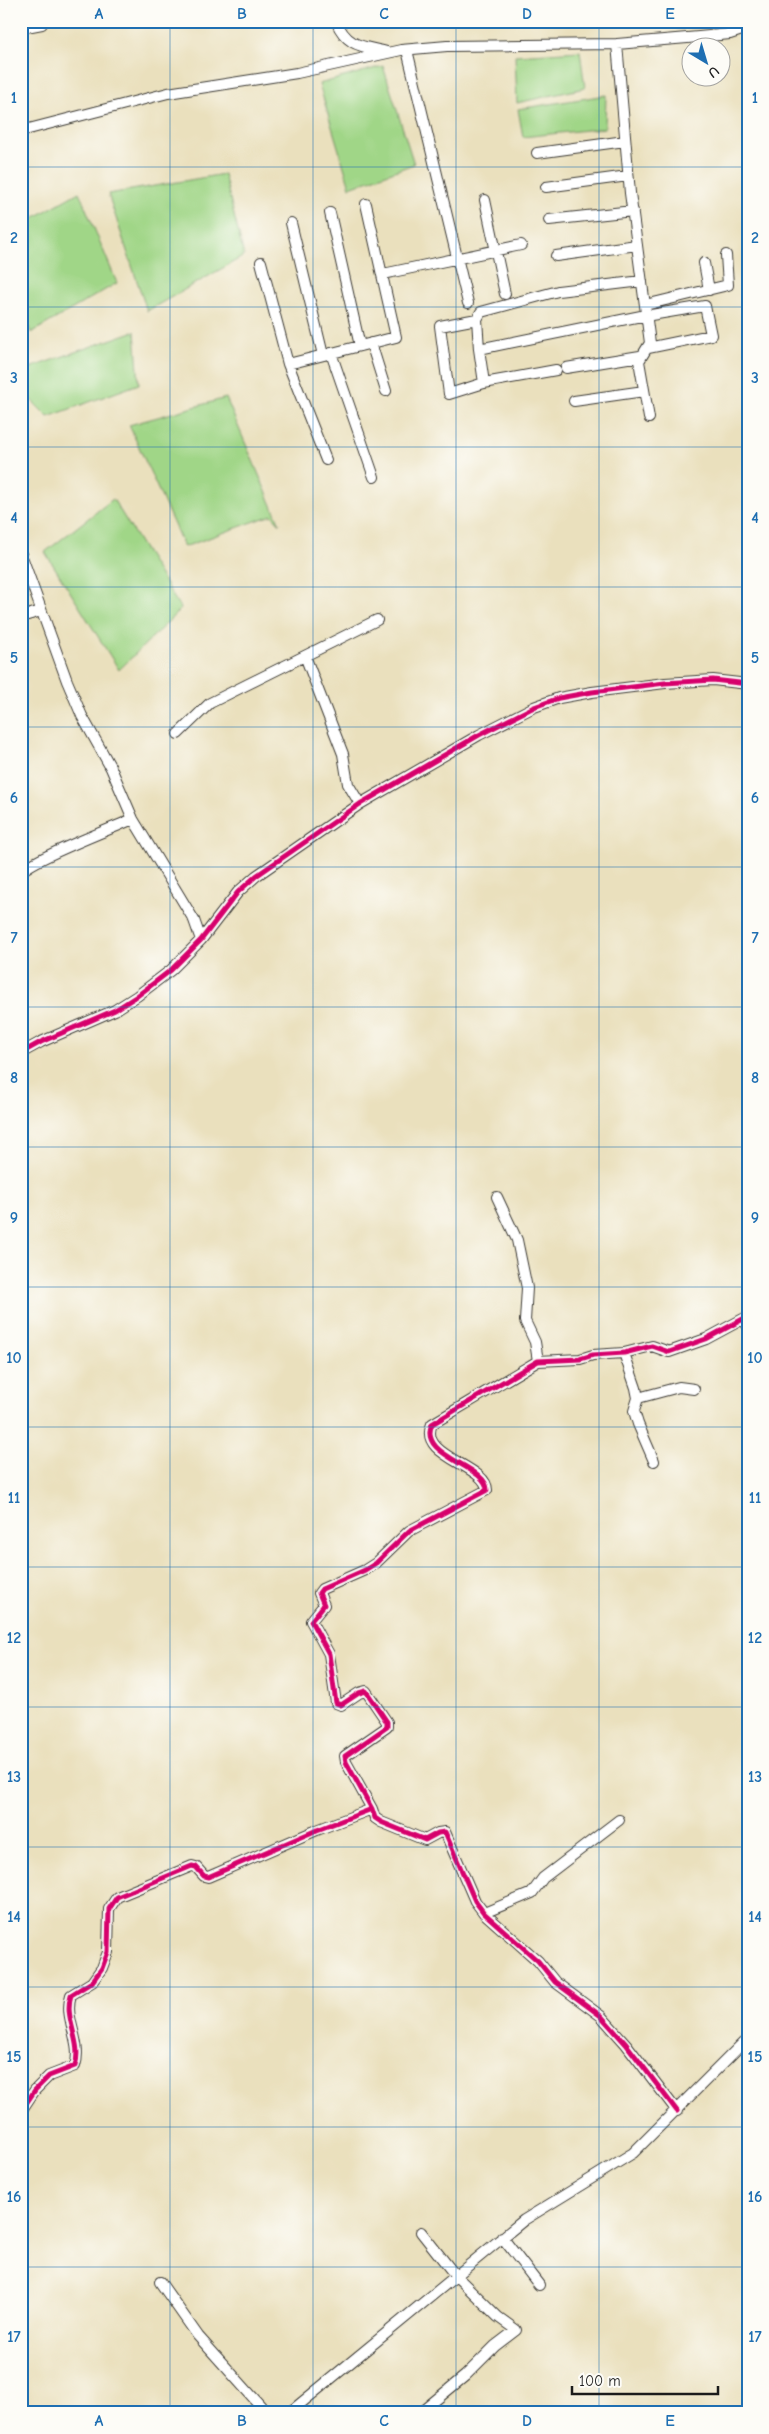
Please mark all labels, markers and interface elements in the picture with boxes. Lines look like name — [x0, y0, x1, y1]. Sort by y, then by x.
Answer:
text: A — [95, 5, 104, 23]
text: B — [237, 5, 247, 23]
text: C — [379, 5, 389, 23]
text: D — [522, 5, 532, 23]
text: E — [665, 5, 675, 23]
north arrow — [682, 38, 732, 88]
text: U — [705, 62, 723, 81]
text: 1 — [11, 89, 17, 107]
text: 1 — [752, 89, 758, 107]
text: 2 — [10, 229, 18, 247]
text: 2 — [751, 229, 759, 247]
text: 3 — [10, 369, 18, 387]
text: 3 — [751, 369, 759, 387]
text: 4 — [10, 509, 18, 527]
text: 4 — [751, 509, 759, 527]
text: 5 — [10, 649, 18, 667]
text: 5 — [751, 649, 759, 667]
text: 6 — [10, 789, 18, 807]
text: 6 — [751, 789, 759, 807]
text: 7 — [10, 929, 18, 947]
text: 7 — [751, 929, 759, 947]
text: 8 — [10, 1069, 18, 1087]
text: 8 — [751, 1069, 759, 1087]
text: 9 — [10, 1209, 18, 1227]
text: 9 — [751, 1209, 759, 1227]
text: 10 — [6, 1349, 22, 1367]
text: 10 — [747, 1349, 763, 1367]
text: 11 — [8, 1489, 20, 1507]
text: 11 — [749, 1489, 761, 1507]
text: 12 — [7, 1629, 21, 1647]
text: 12 — [748, 1629, 762, 1647]
text: 13 — [7, 1768, 21, 1786]
text: 13 — [748, 1768, 762, 1786]
text: 14 — [7, 1908, 21, 1926]
text: 14 — [748, 1908, 762, 1926]
text: 15 — [7, 2048, 21, 2066]
text: 15 — [748, 2048, 762, 2066]
text: 16 — [7, 2188, 21, 2206]
text: 16 — [748, 2188, 762, 2206]
text: 17 — [7, 2328, 22, 2346]
text: 17 — [748, 2328, 763, 2346]
scale bar — [572, 2364, 718, 2396]
text: 100 m — [579, 2372, 621, 2390]
text: A — [95, 2412, 104, 2430]
text: B — [237, 2412, 247, 2430]
text: C — [379, 2412, 389, 2430]
text: D — [522, 2412, 532, 2430]
text: E — [665, 2412, 675, 2430]

